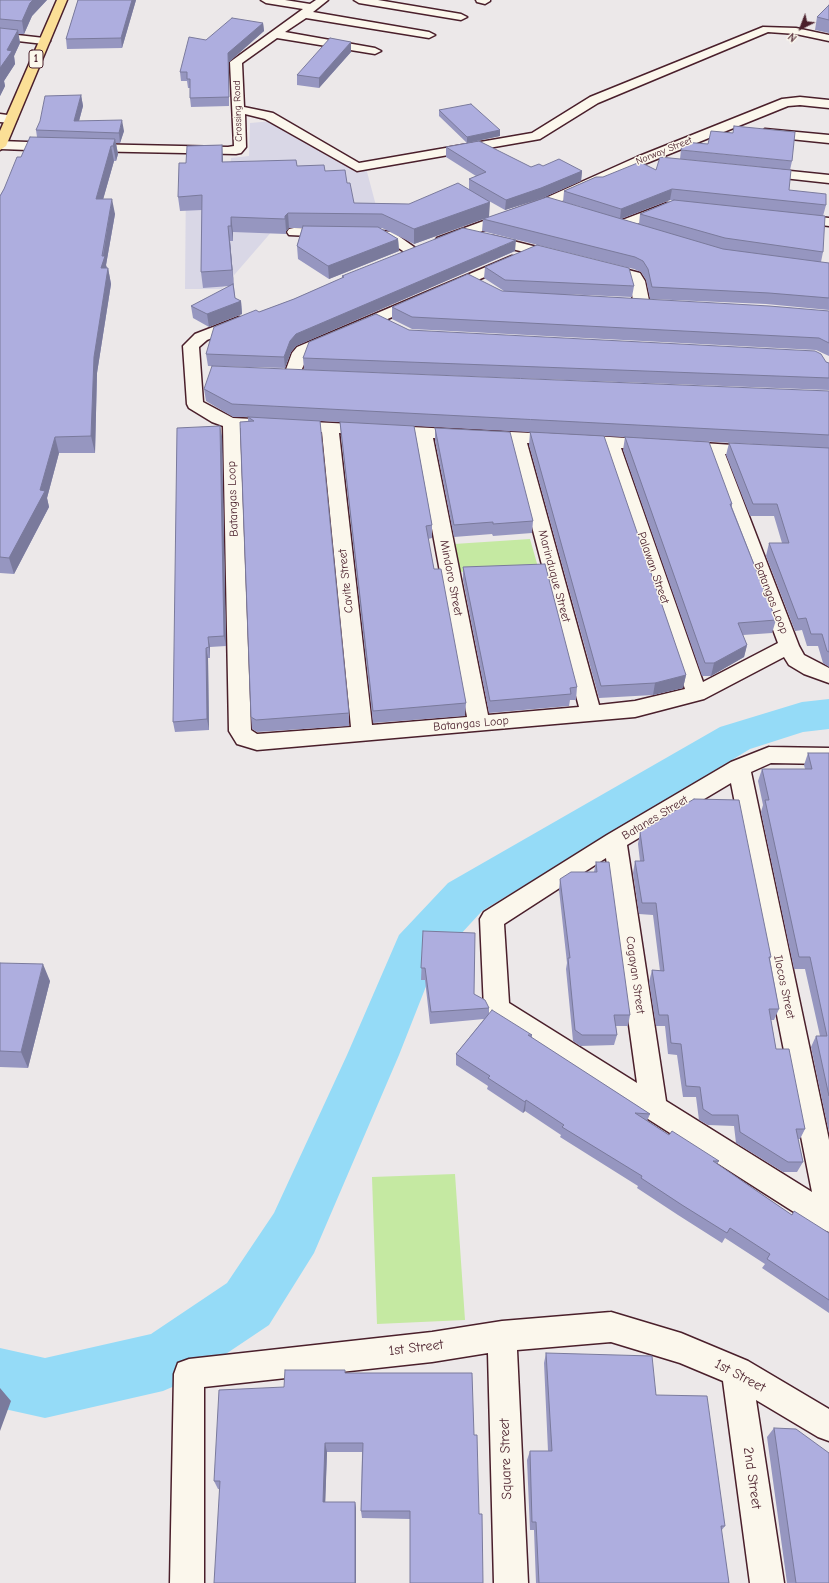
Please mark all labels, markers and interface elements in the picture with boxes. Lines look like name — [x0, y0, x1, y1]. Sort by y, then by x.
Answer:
north arrow — [781, 8, 821, 48]
text: N — [786, 30, 800, 45]
road number: 1 — [29, 50, 43, 68]
street label: Crossing Road — [231, 80, 245, 142]
street label: Norway Street — [634, 134, 694, 168]
street label: Batangas Loop — [224, 461, 242, 537]
street label: Marinduque Street — [535, 528, 573, 624]
street label: Palawan Street — [634, 530, 672, 606]
street label: Mindoro Street — [437, 539, 465, 617]
street label: Cavite Street — [335, 548, 357, 614]
street label: Batangas Loop — [751, 560, 791, 636]
street label: Batangas Loop — [433, 714, 509, 734]
street label: Batanes Street — [619, 793, 691, 843]
street label: Cagayan Street — [622, 935, 648, 1015]
street label: Ilocos Street — [770, 954, 798, 1020]
street label: 1st Street — [388, 1336, 444, 1360]
street label: 1st Street — [712, 1356, 768, 1396]
street label: Square Street — [496, 1418, 516, 1500]
street label: 2nd Street — [739, 1446, 765, 1510]

